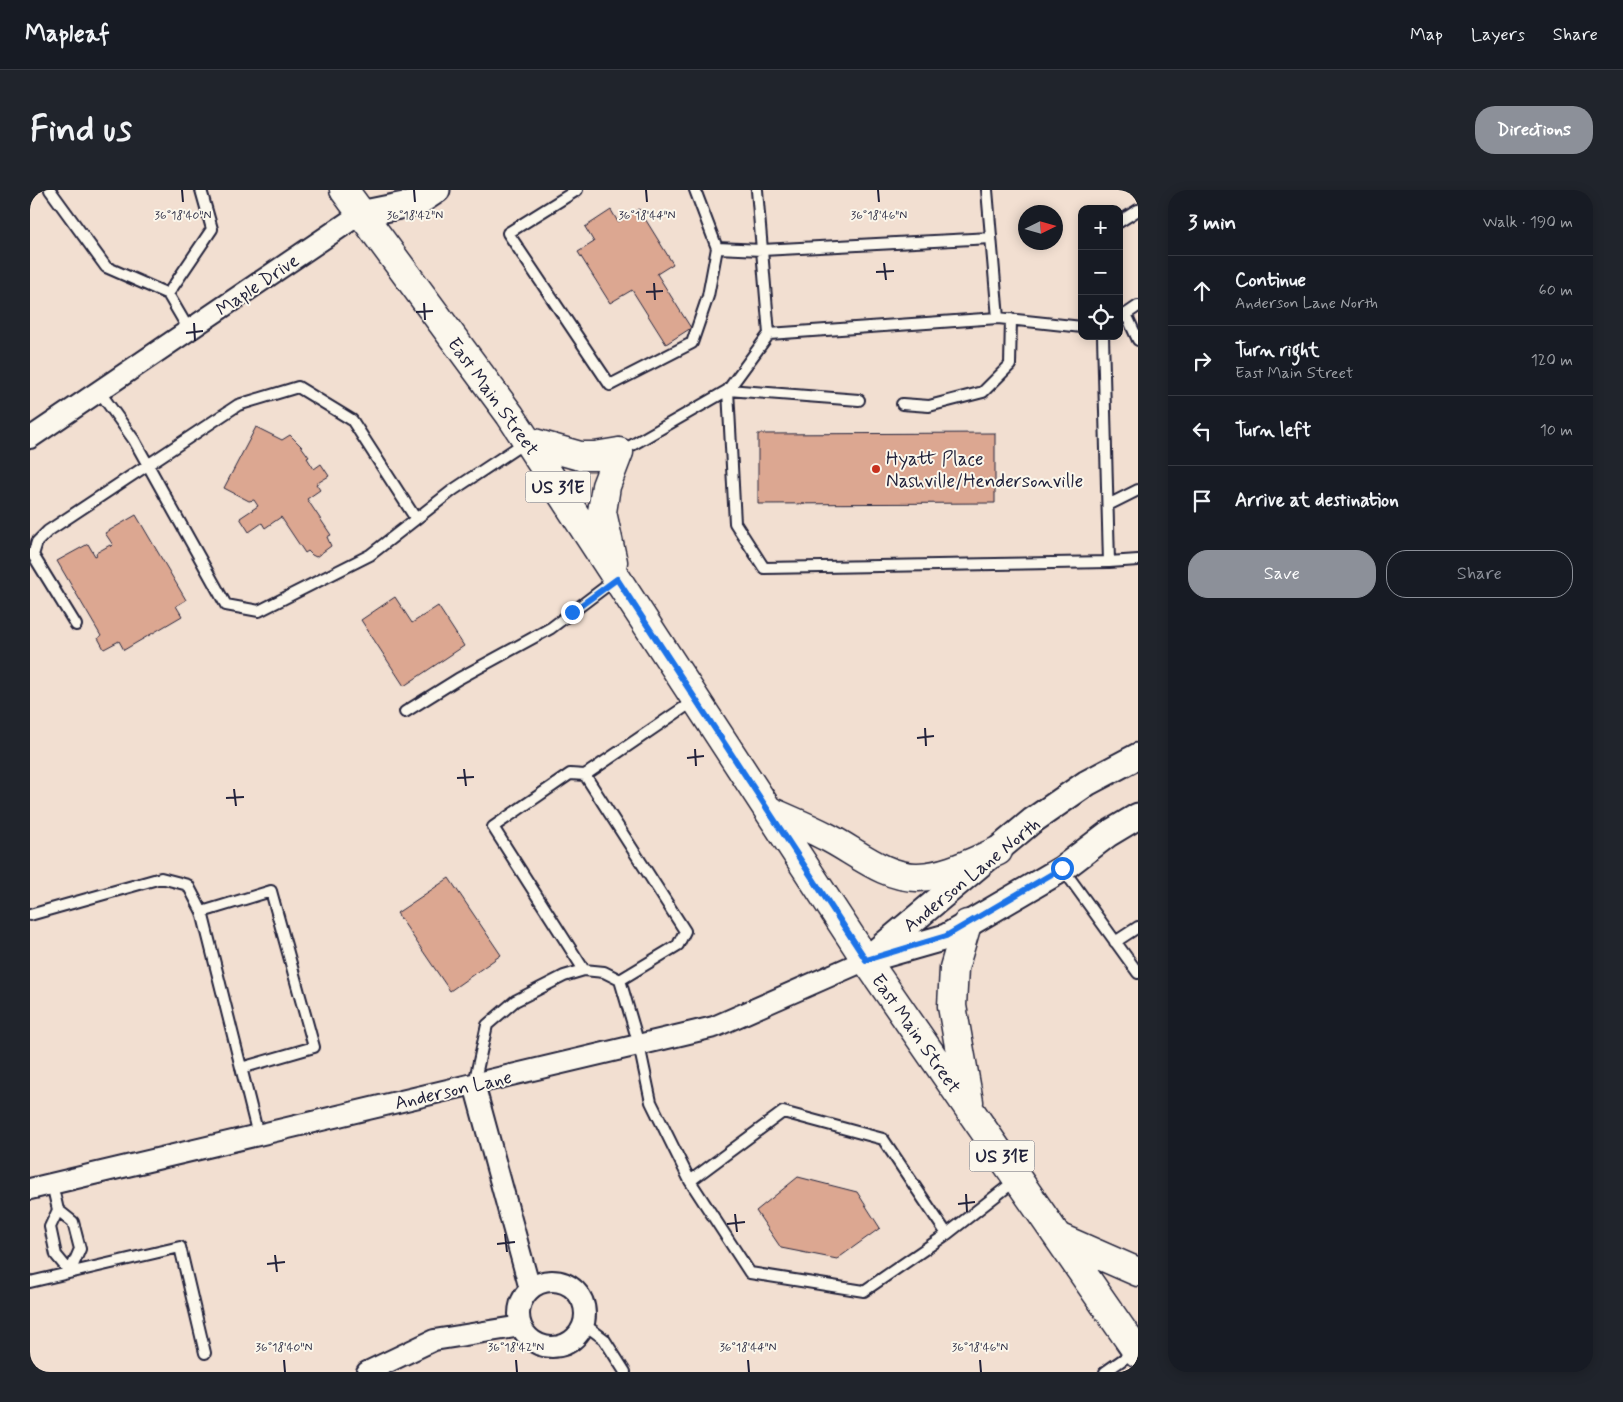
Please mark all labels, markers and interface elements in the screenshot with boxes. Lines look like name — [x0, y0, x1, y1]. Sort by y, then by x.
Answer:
text: Mapleaf — [25, 19, 110, 50]
text: Map — [1410, 23, 1443, 47]
text: Layers — [1471, 23, 1525, 47]
text: Share — [1553, 23, 1598, 47]
button: Directions — [1475, 106, 1593, 154]
text: Find us — [30, 107, 132, 153]
north arrow — [1018, 205, 1063, 250]
map controls — [1078, 205, 1123, 340]
button: + — [1078, 205, 1123, 250]
text: 36°18'40"N — [155, 208, 211, 224]
text: 36°18'42"N — [387, 208, 443, 224]
text: 36°18'44"N — [618, 208, 676, 224]
text: 36°18'46"N — [851, 208, 907, 224]
text: 3 min — [1188, 209, 1236, 237]
text: Walk · 190 m — [1483, 212, 1573, 233]
street label: Maple Drive — [211, 248, 304, 322]
button: − — [1078, 250, 1123, 295]
text: Continue — [1235, 268, 1306, 293]
icon: ahead — [1188, 277, 1216, 305]
text: 60 m — [1539, 280, 1573, 301]
text: Anderson Lane North — [1235, 293, 1378, 314]
button: locate — [1078, 295, 1123, 340]
street label: East Main Street — [441, 333, 544, 461]
text: Turn right — [1235, 338, 1319, 363]
icon: right — [1188, 347, 1216, 375]
text: 120 m — [1531, 350, 1573, 371]
text: East Main Street — [1235, 363, 1353, 384]
icon: left — [1188, 417, 1216, 445]
text: Turn left — [1235, 418, 1311, 443]
text: 10 m — [1540, 420, 1573, 441]
place label: Hyatt Place Nashville/Hendersonville — [886, 447, 1083, 494]
marker: Hyatt Place Nashville/Hendersonville — [870, 463, 882, 475]
road number: US 31E — [526, 472, 590, 502]
icon: arrive — [1188, 487, 1216, 515]
text: Arrive at destination — [1235, 488, 1399, 513]
button: Save — [1188, 550, 1376, 598]
button: Share — [1386, 550, 1573, 598]
route end — [561, 601, 584, 624]
street label: Anderson Lane North — [898, 812, 1046, 938]
route start — [1051, 857, 1074, 880]
street label: East Main Street — [865, 969, 966, 1099]
street label: Anderson Lane — [392, 1065, 515, 1116]
road number: US 31E — [970, 1140, 1034, 1171]
text: 36°18'40"N — [256, 1340, 312, 1356]
text: 36°18'42"N — [488, 1340, 544, 1356]
text: 36°18'44"N — [719, 1340, 777, 1356]
text: 36°18'46"N — [952, 1340, 1008, 1356]

